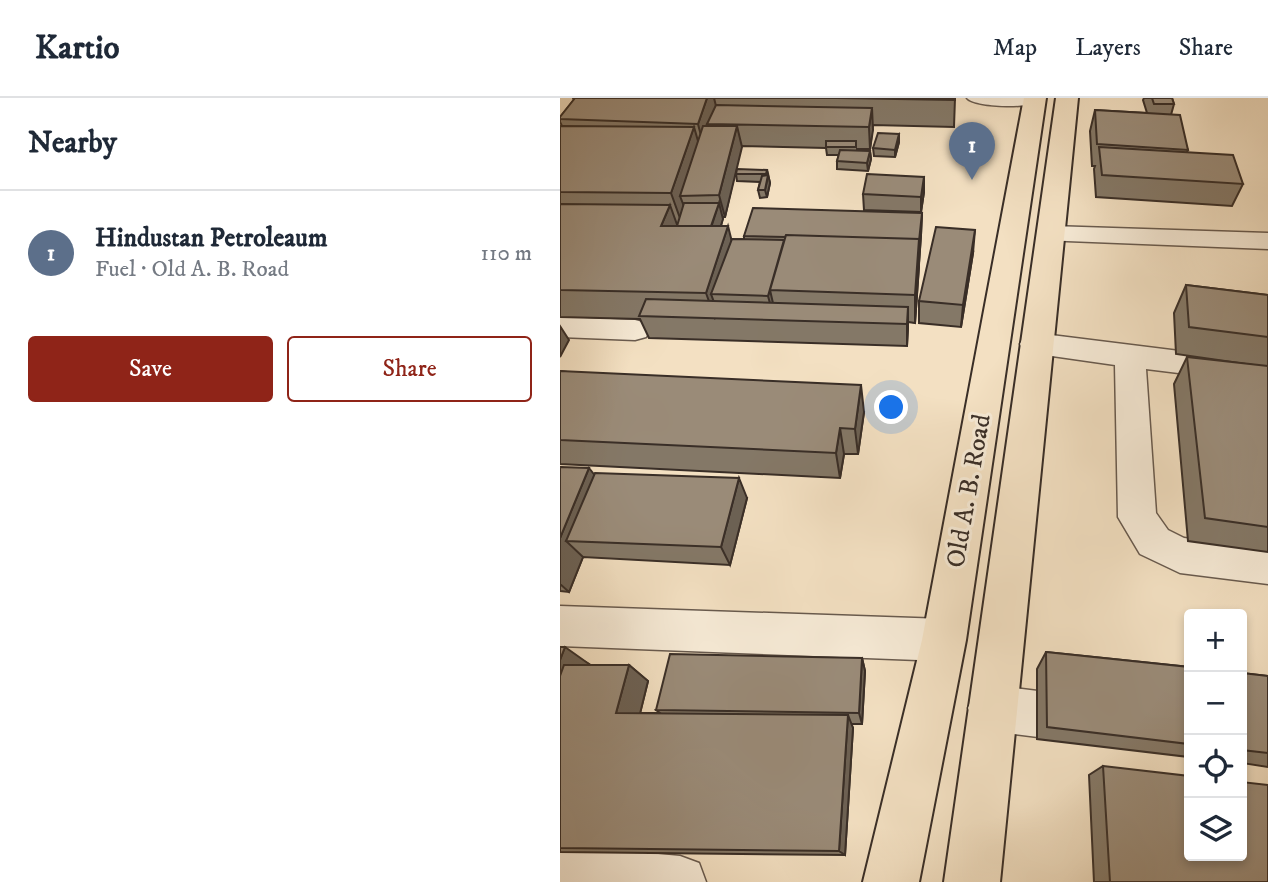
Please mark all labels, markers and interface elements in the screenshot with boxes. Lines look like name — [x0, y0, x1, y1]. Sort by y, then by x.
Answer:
text: Kartio — [35, 28, 120, 69]
text: Map — [993, 33, 1037, 63]
text: Layers — [1075, 33, 1141, 63]
text: Share — [1179, 33, 1233, 63]
pin: 1 — [949, 122, 995, 180]
text: Nearby — [28, 125, 117, 162]
text: Hindustan Petroleaum — [95, 222, 327, 255]
text: 1 — [47, 239, 55, 268]
text: 110 m — [481, 239, 532, 268]
text: Fuel · Old A. B. Road — [95, 255, 289, 284]
button: Save — [28, 336, 273, 402]
button: Share — [287, 336, 532, 402]
your location — [874, 390, 908, 424]
street label: Old A. B. Road — [939, 412, 999, 570]
map controls — [1184, 609, 1247, 861]
button: + — [1184, 609, 1247, 672]
button: − — [1184, 672, 1247, 735]
button: locate — [1184, 735, 1247, 798]
button: layers — [1184, 798, 1247, 861]

